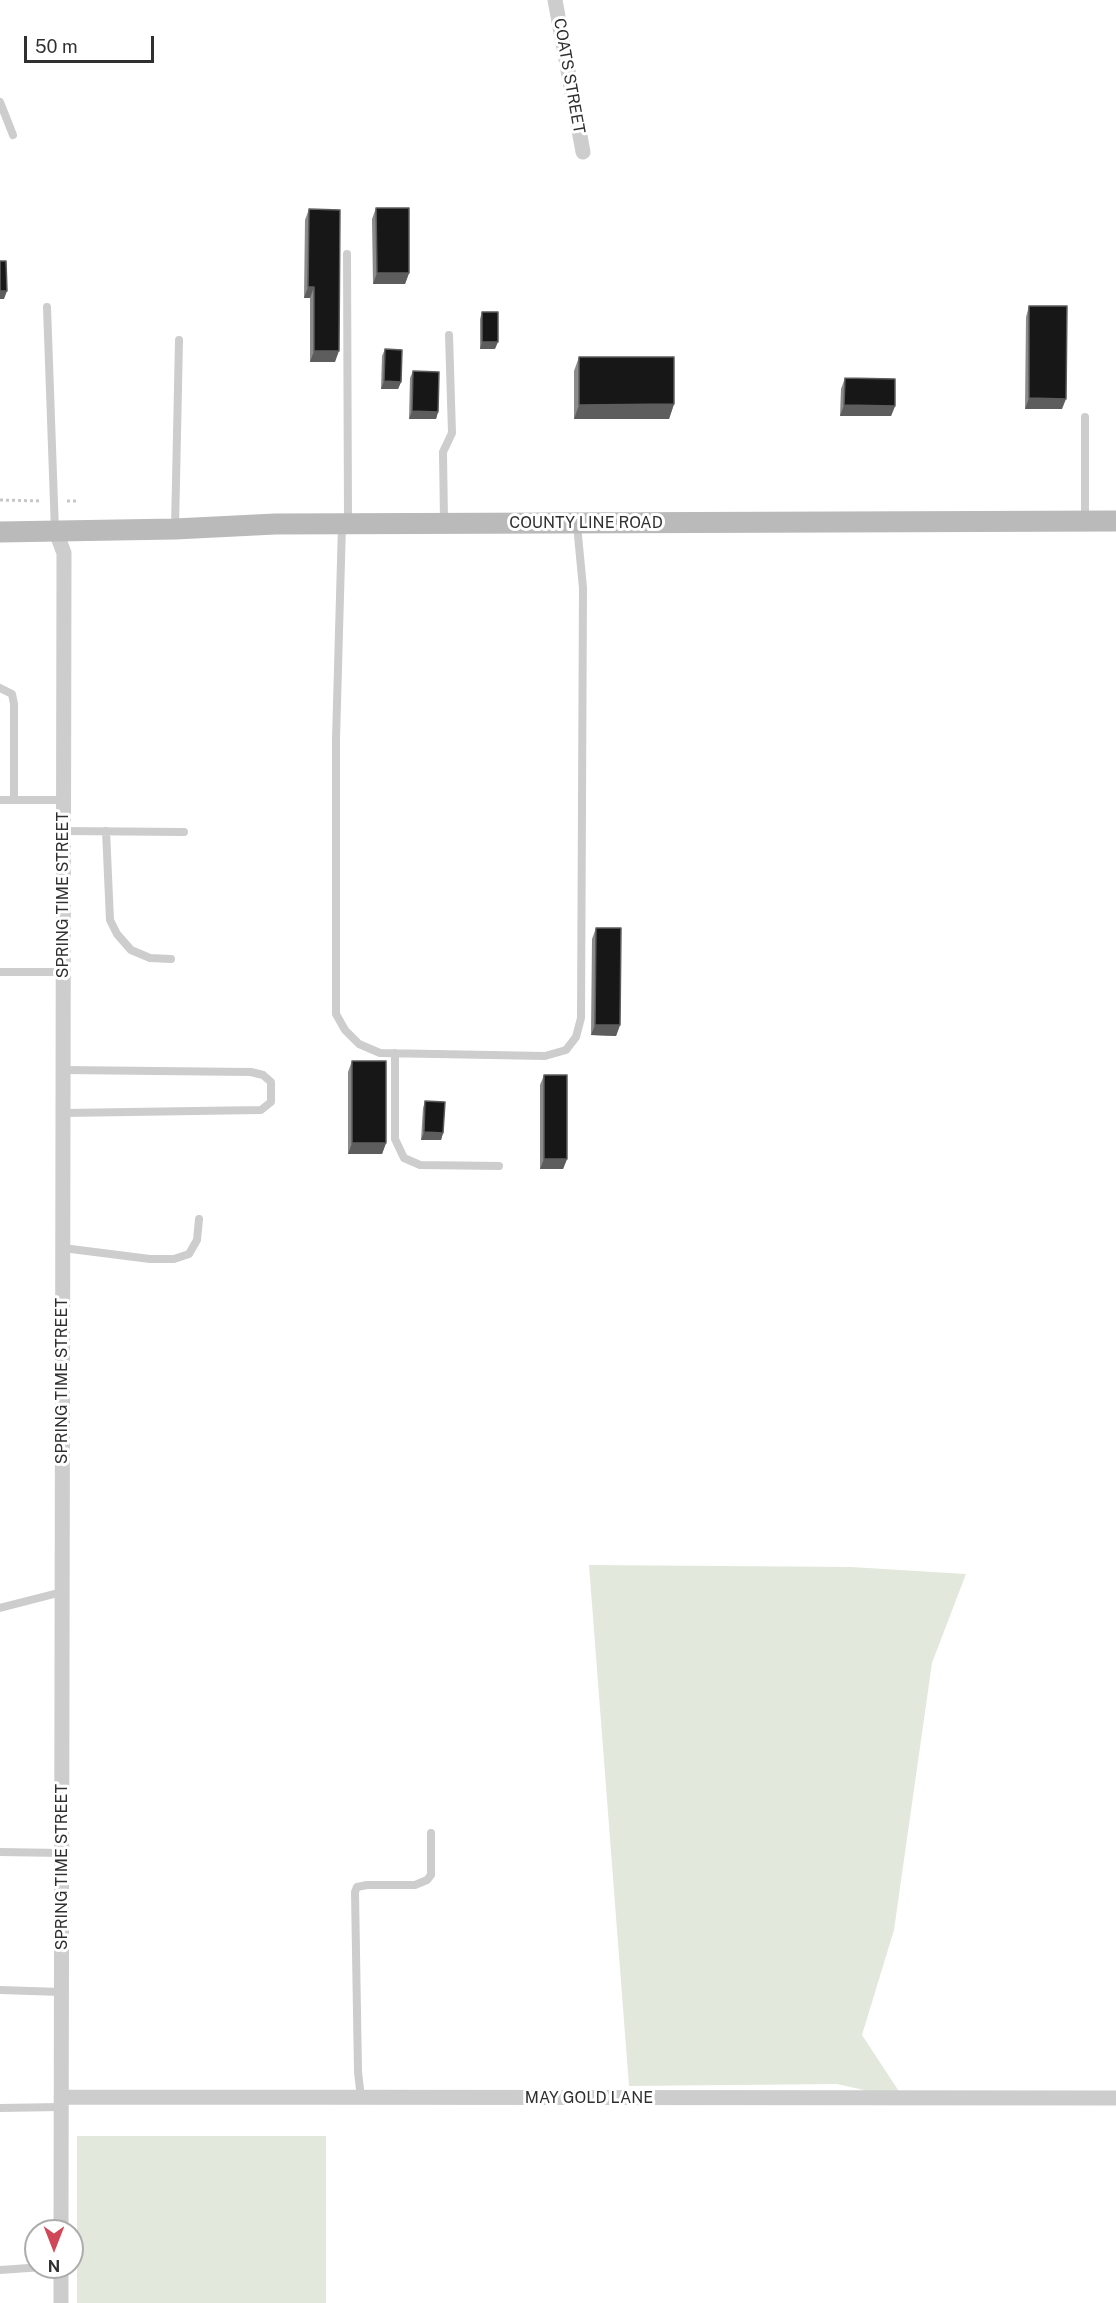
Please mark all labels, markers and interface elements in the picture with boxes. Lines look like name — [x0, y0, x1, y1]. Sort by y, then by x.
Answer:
street label: COATS STREET — [549, 17, 589, 135]
scale bar — [27, 24, 158, 62]
text: 50 m — [35, 36, 78, 57]
street label: COUNTY LINE ROAD — [509, 513, 663, 533]
street label: SPRING TIME STREET — [53, 812, 73, 978]
street label: SPRING TIME STREET — [52, 1298, 72, 1464]
street label: SPRING TIME STREET — [52, 1784, 72, 1950]
street label: MAY GOLD LANE — [525, 2088, 653, 2108]
north arrow — [24, 2219, 84, 2279]
text: N — [48, 2256, 60, 2275]

